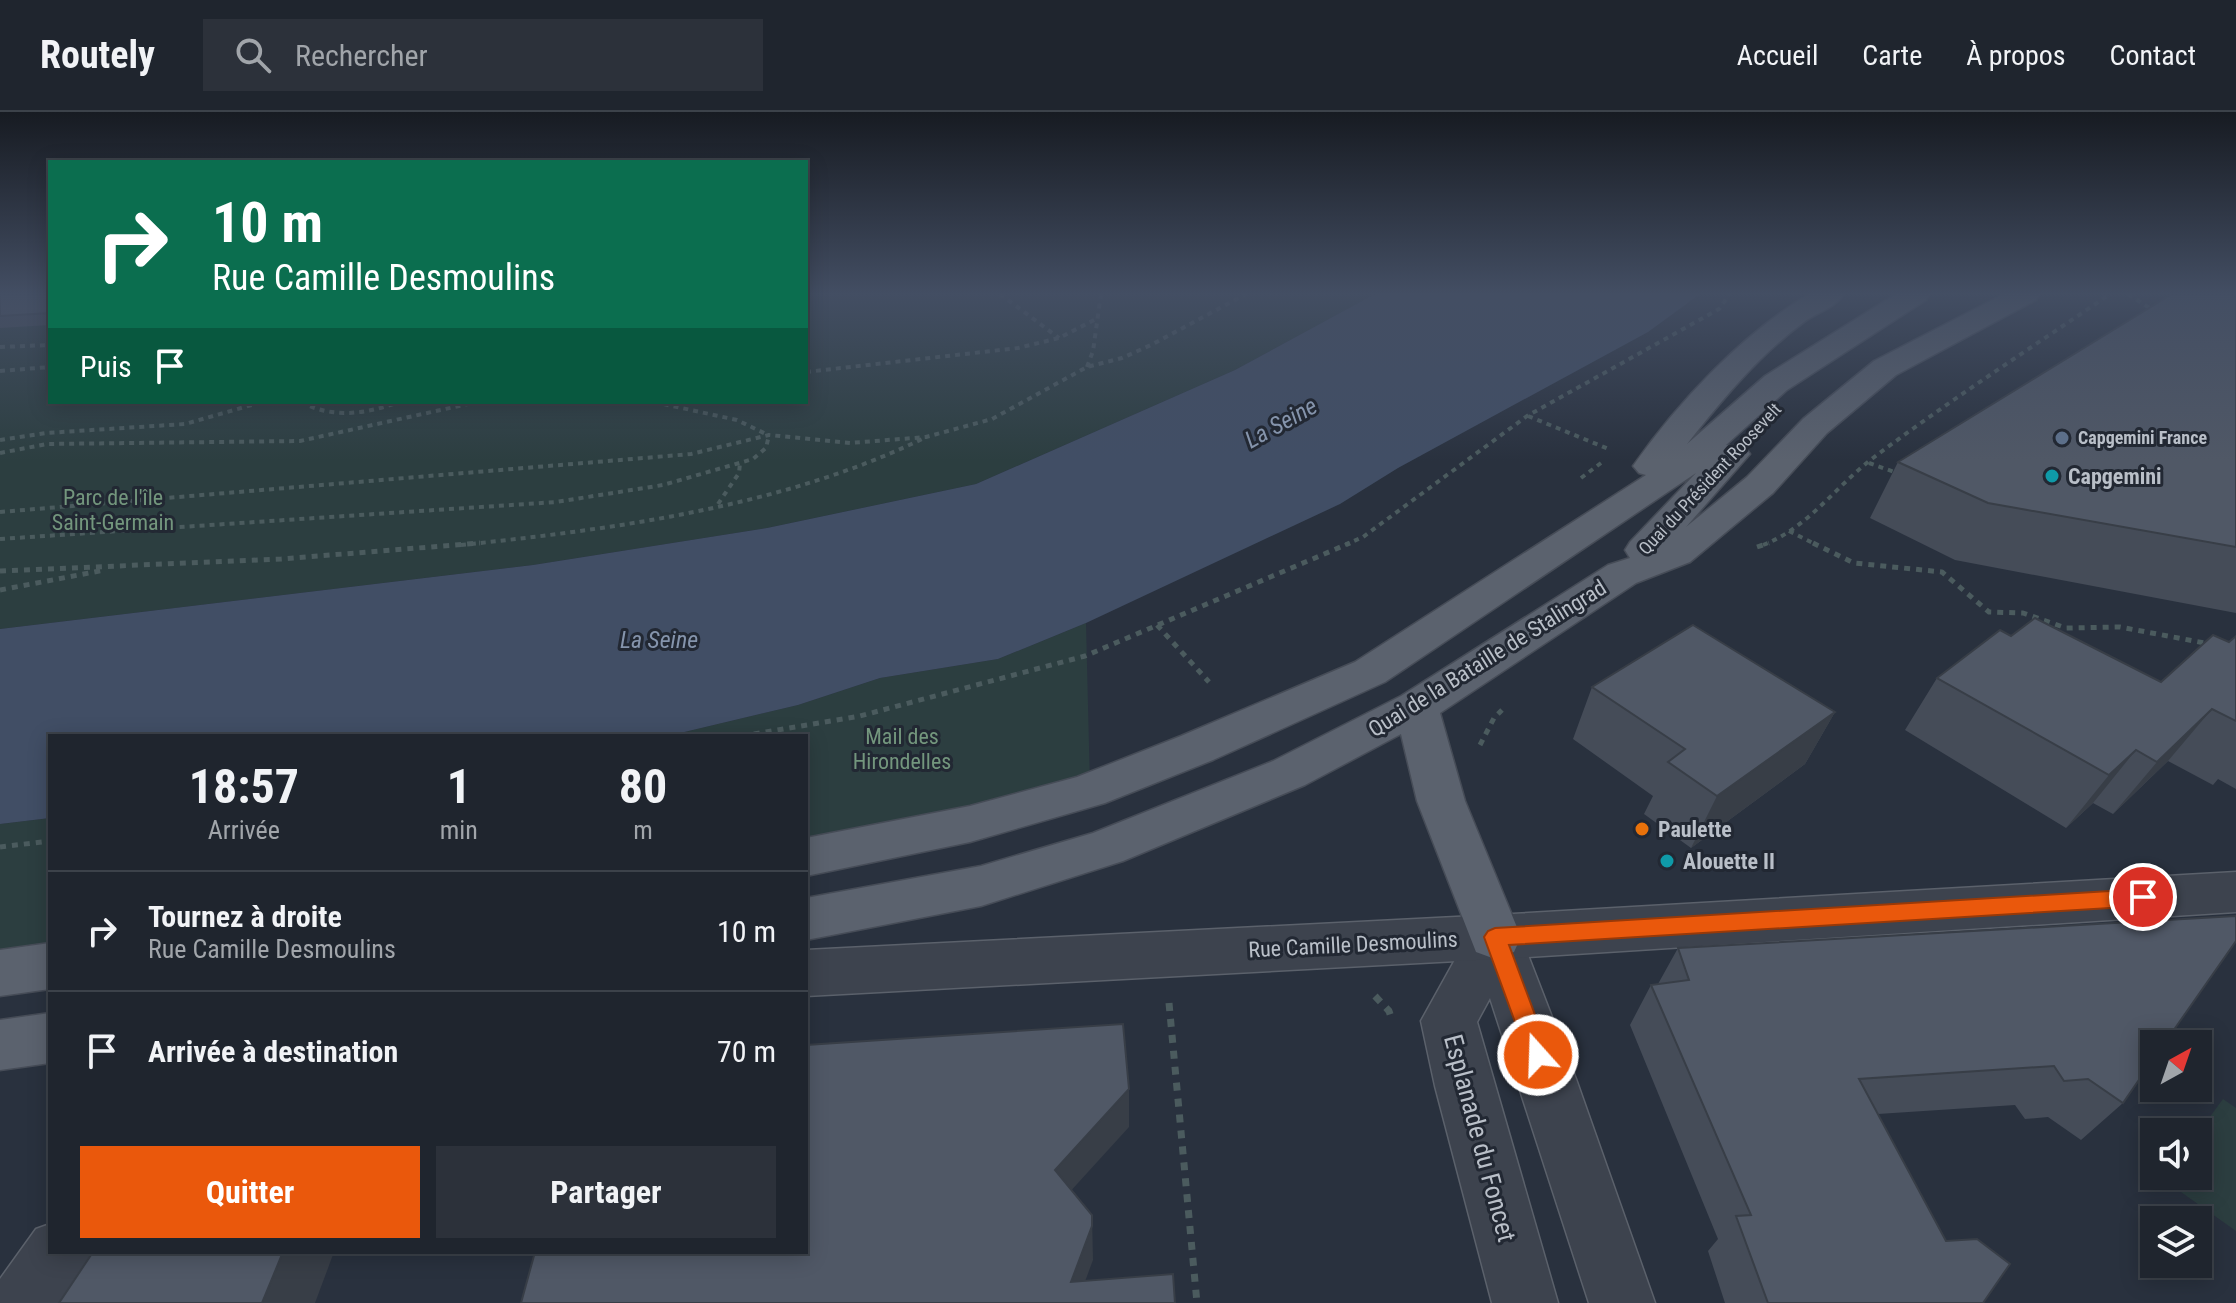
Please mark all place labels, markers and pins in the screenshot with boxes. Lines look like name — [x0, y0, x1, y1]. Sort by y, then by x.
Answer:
place label: Capgemini France — [2078, 427, 2207, 448]
marker: Capgemini France — [2053, 429, 2071, 447]
place label: Capgemini — [2068, 464, 2162, 489]
marker: Capgemini — [2043, 467, 2061, 485]
place label: Paulette — [1658, 817, 1732, 842]
marker: Paulette — [1633, 820, 1651, 838]
place label: Alouette II — [1683, 849, 1775, 874]
marker: Alouette II — [1658, 852, 1676, 870]
pin — [2109, 863, 2177, 931]

